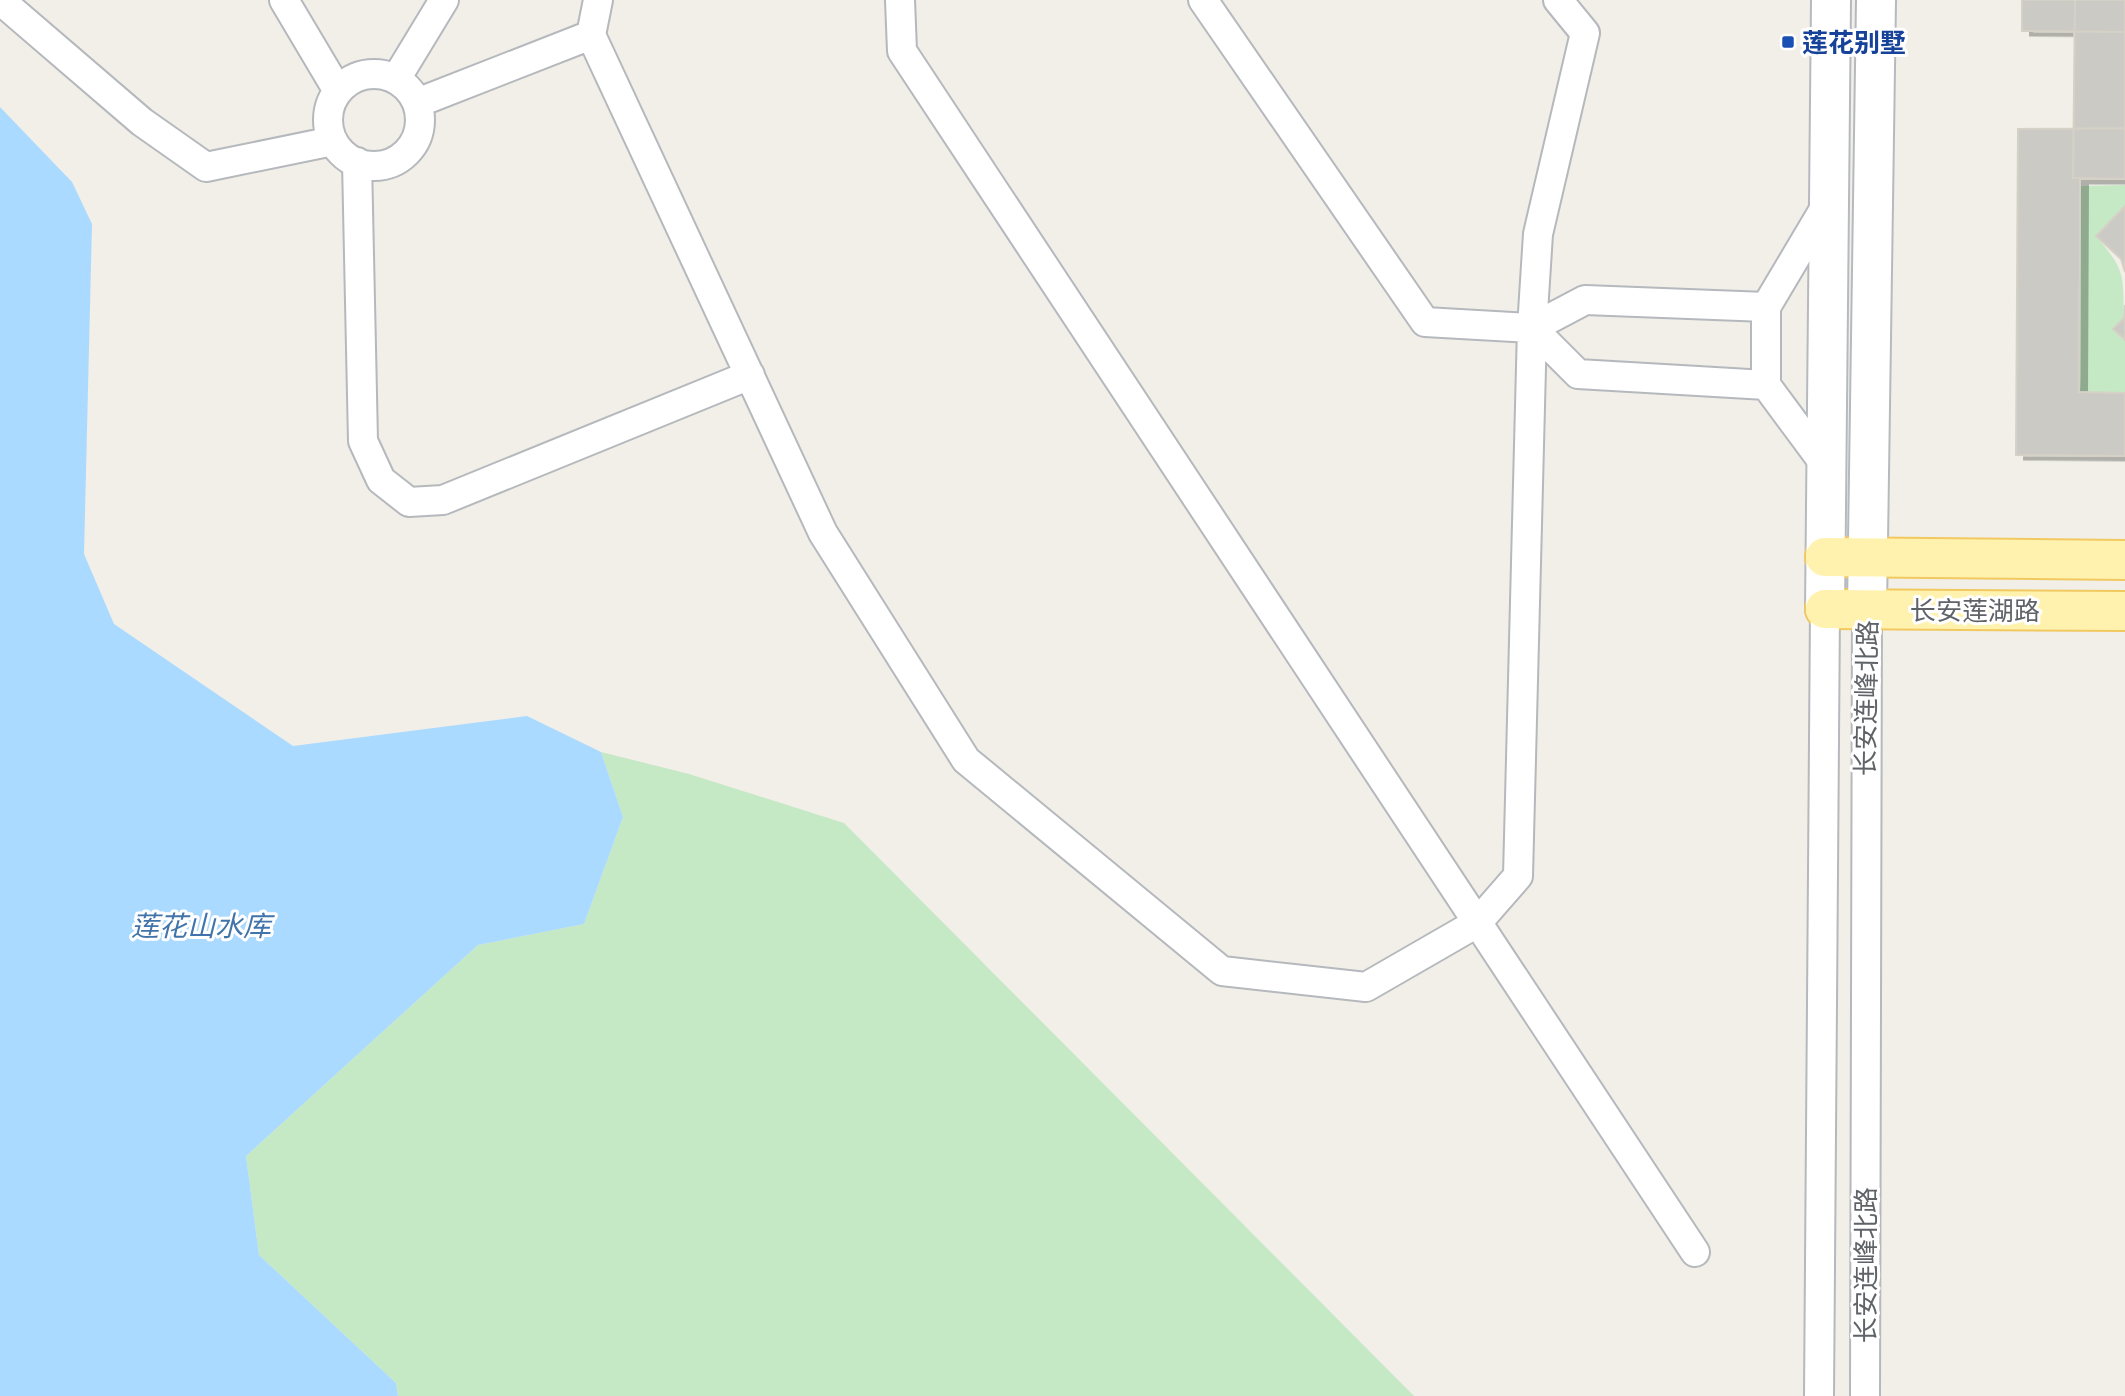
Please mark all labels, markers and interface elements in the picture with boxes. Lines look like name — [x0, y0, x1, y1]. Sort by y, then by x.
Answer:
place label: 莲花别墅 — [1802, 26, 1906, 59]
marker: 莲花别墅 — [1780, 34, 1796, 50]
street label: 长安莲湖路 — [1910, 594, 2040, 627]
street label: 长安连峰北路 — [1848, 620, 1884, 776]
water label: 莲花山水库 — [131, 908, 275, 943]
street label: 长安连峰北路 — [1849, 1187, 1882, 1343]

